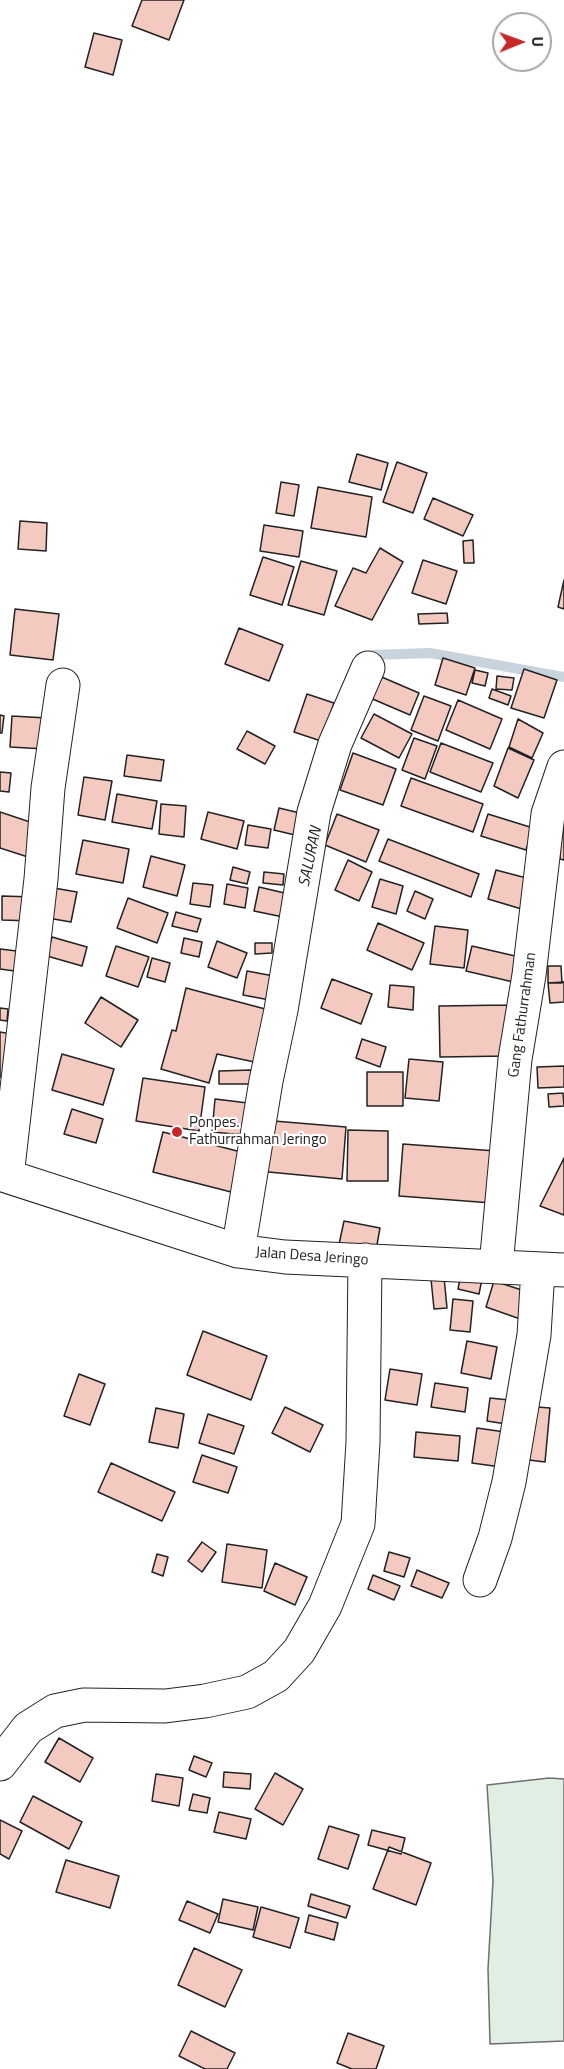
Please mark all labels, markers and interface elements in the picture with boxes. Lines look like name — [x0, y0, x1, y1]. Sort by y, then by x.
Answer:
north arrow — [492, 12, 552, 72]
text: U — [526, 36, 550, 47]
water label: SALURAN — [295, 825, 327, 889]
street label: Gang Fathurrahman — [505, 951, 541, 1079]
place label: Ponpes. Fathurrahman Jeringo — [189, 1114, 327, 1149]
marker: Ponpes. Fathurrahman Jeringo — [170, 1125, 184, 1139]
street label: Jalan Desa Jeringo — [255, 1244, 369, 1270]

